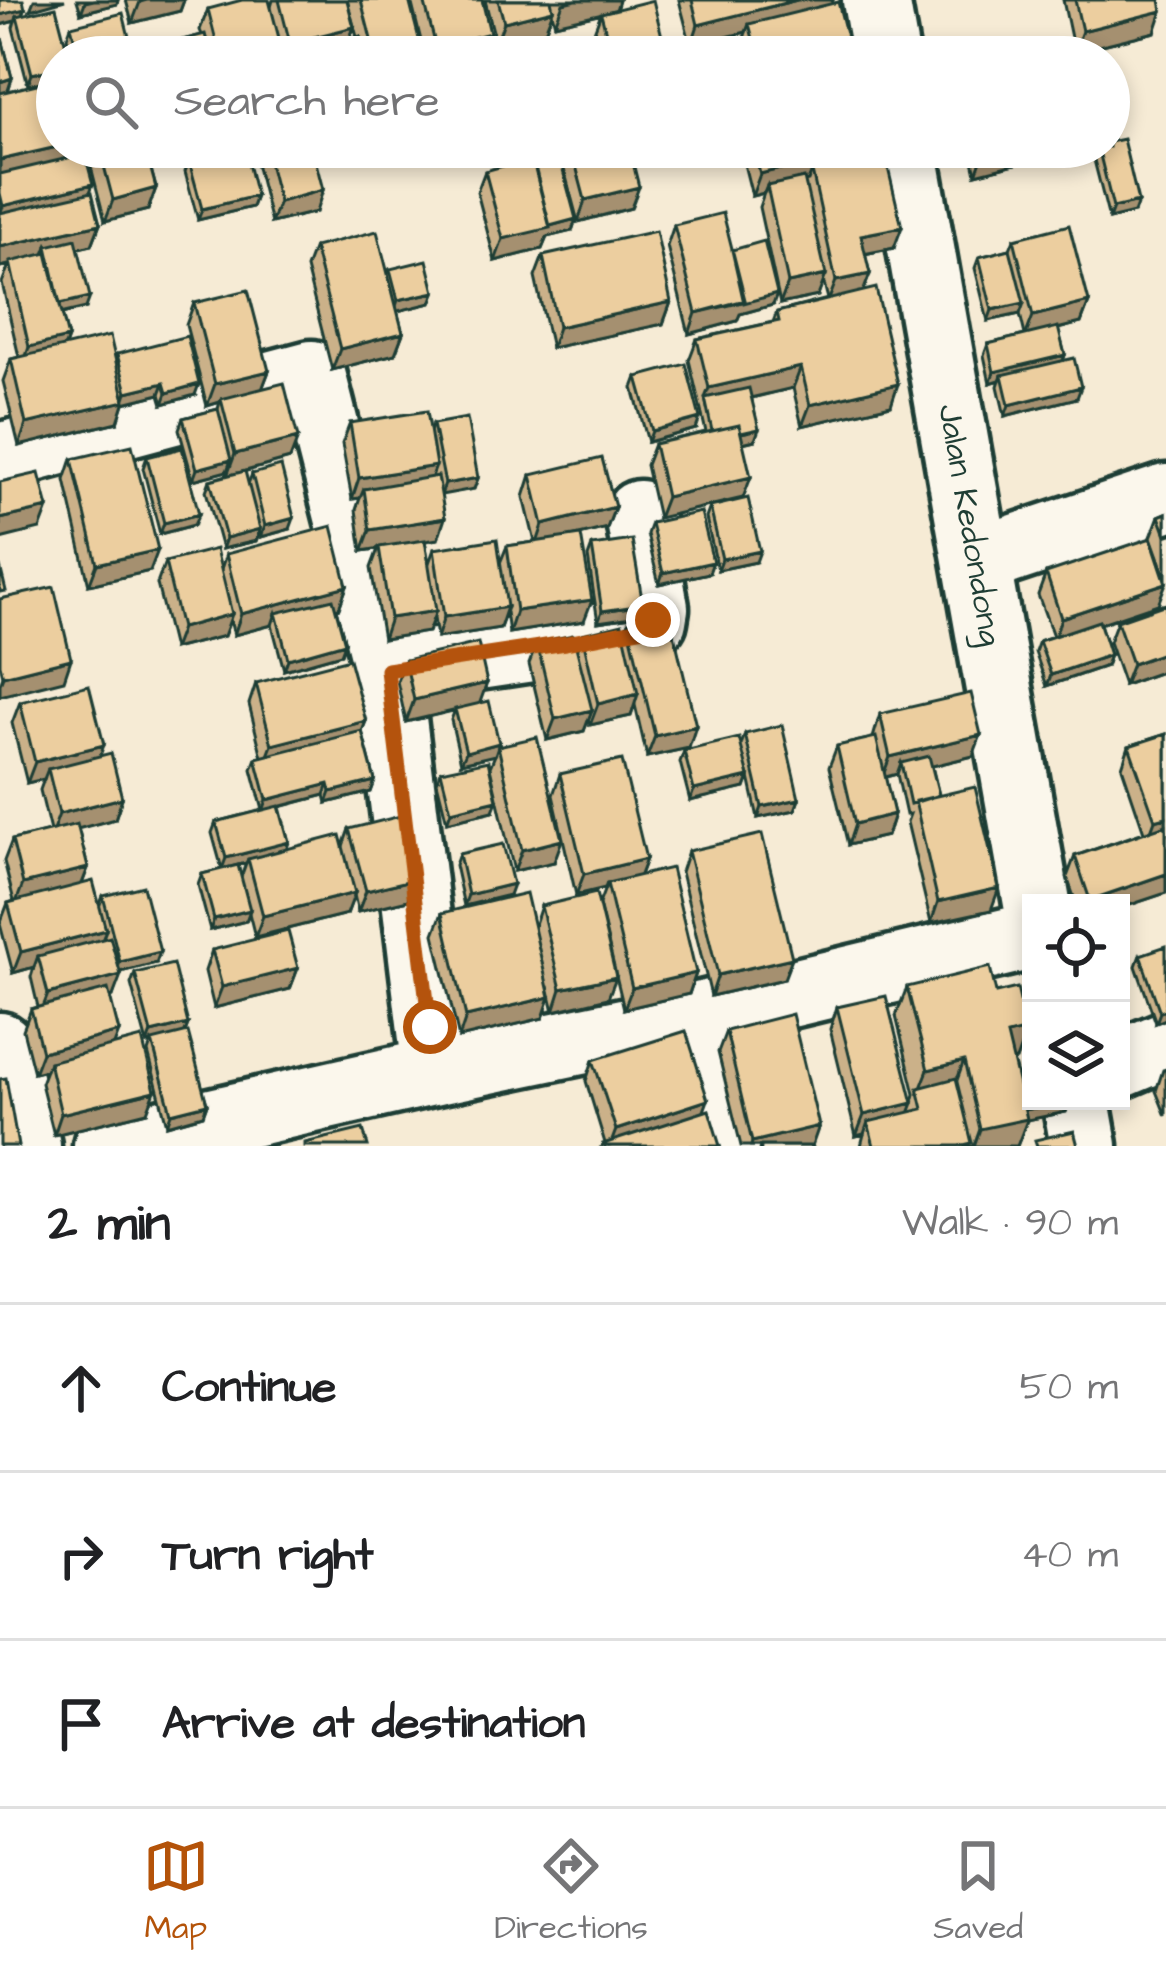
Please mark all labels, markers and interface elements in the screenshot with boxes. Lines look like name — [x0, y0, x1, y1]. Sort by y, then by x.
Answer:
search box — [36, 36, 1130, 168]
icon: search — [78, 69, 144, 135]
text: Search here — [174, 71, 440, 133]
street label: Jalan Kedondong — [924, 400, 1014, 650]
route end — [626, 593, 680, 647]
map controls — [1022, 894, 1130, 1110]
button: locate — [1022, 894, 1130, 1002]
route start — [403, 1000, 457, 1054]
button: layers — [1022, 1002, 1130, 1110]
text: 2 min — [48, 1189, 171, 1260]
text: Walk · 90 m — [902, 1197, 1118, 1251]
icon: ahead — [48, 1355, 114, 1421]
text: Continue — [162, 1357, 336, 1419]
text: 50 m — [1020, 1361, 1118, 1415]
icon: right — [48, 1523, 114, 1589]
text: Turn right — [162, 1525, 374, 1587]
text: 40 m — [1021, 1529, 1118, 1583]
icon: arrive — [48, 1691, 114, 1757]
text: Arrive at destination — [162, 1693, 585, 1755]
tab: Map — [143, 1833, 209, 1951]
tab: Directions — [494, 1833, 648, 1951]
tab: Saved — [933, 1833, 1023, 1951]

